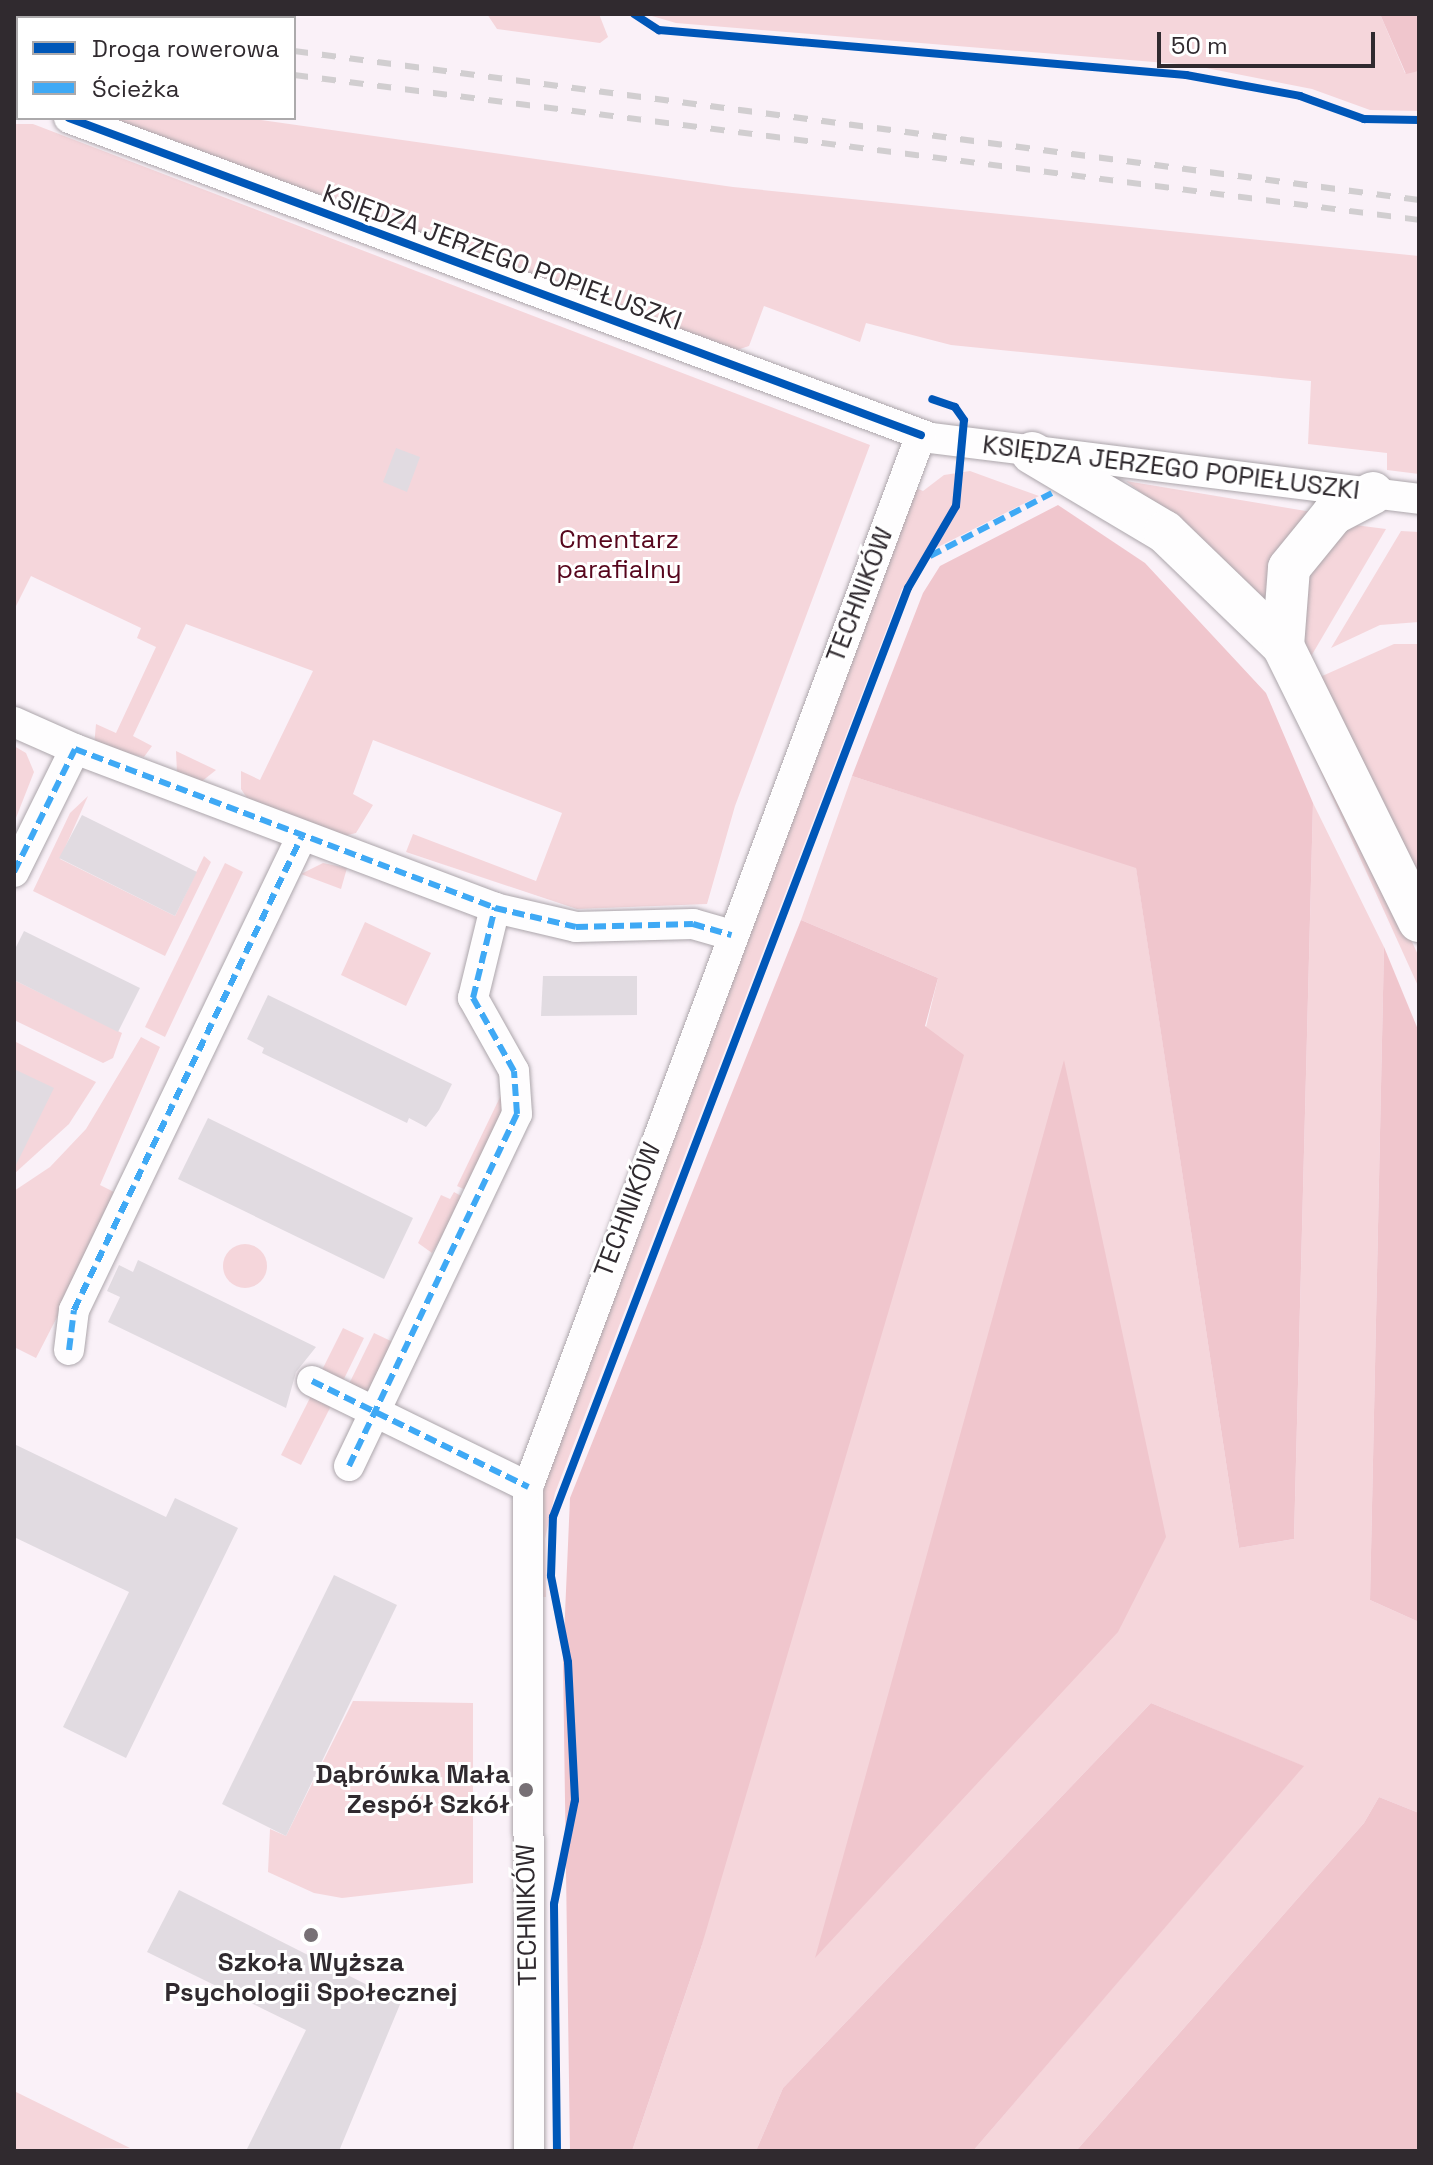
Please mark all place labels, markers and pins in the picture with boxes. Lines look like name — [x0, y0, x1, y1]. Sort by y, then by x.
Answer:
place label: Dąbrówka Mała Zespół Szkół — [315, 1759, 510, 1820]
marker: Dąbrówka Mała Zespół Szkół — [517, 1781, 535, 1799]
marker: Szkoła Wyższa Psychologii Społecznej — [302, 1926, 320, 1944]
place label: Szkoła Wyższa Psychologii Społecznej — [165, 1947, 457, 2008]

